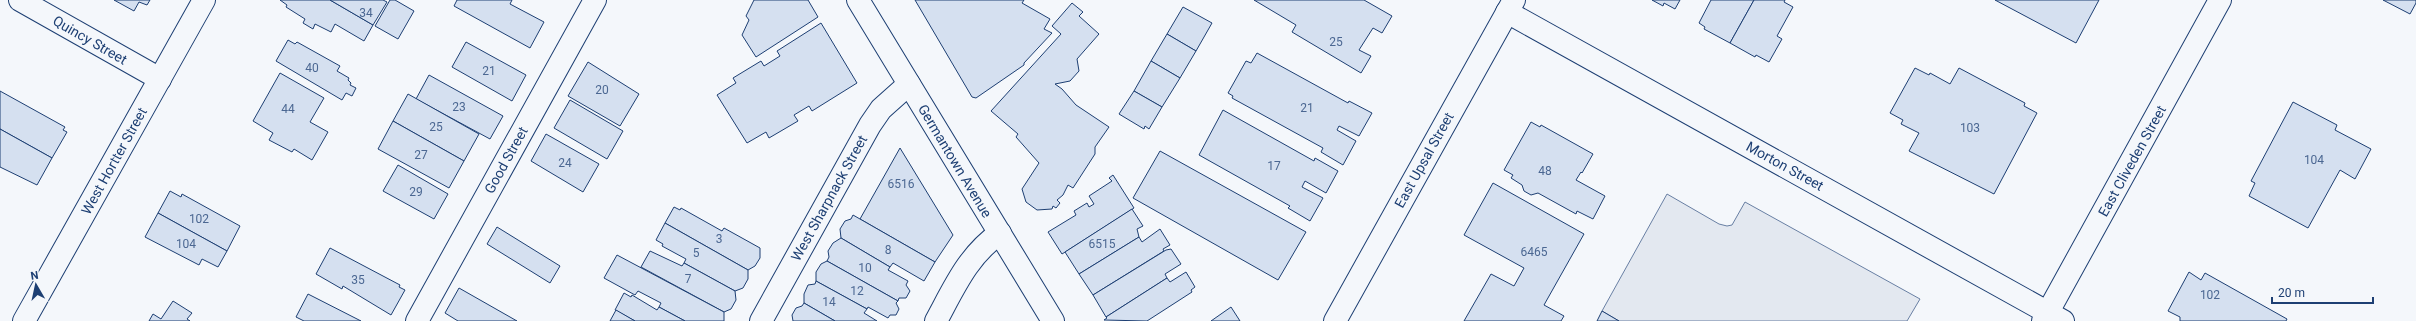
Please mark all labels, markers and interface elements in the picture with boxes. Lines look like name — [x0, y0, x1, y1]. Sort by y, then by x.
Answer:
house number: 34 — [359, 6, 373, 20]
street label: Quincy Street — [50, 12, 130, 68]
house number: 25 — [1329, 35, 1343, 49]
house number: 40 — [305, 61, 319, 75]
house number: 21 — [482, 64, 496, 78]
house number: 20 — [595, 83, 609, 97]
house number: 23 — [452, 100, 466, 114]
street label: Germantown Avenue — [915, 101, 995, 221]
house number: 21 — [1300, 101, 1314, 115]
house number: 44 — [281, 102, 295, 116]
street label: East Cliveden Street — [2095, 102, 2169, 219]
street label: West Hortter Street — [78, 104, 150, 217]
street label: East Upsal Street — [1391, 109, 1457, 210]
house number: 25 — [429, 120, 443, 134]
house number: 103 — [1960, 121, 1980, 135]
street label: Good Street — [481, 123, 531, 196]
street label: West Sharpnack Street — [788, 132, 870, 264]
street label: Morton Street — [1744, 138, 1827, 194]
house number: 27 — [414, 148, 428, 162]
house number: 104 — [2304, 153, 2324, 167]
house number: 24 — [558, 156, 572, 170]
house number: 17 — [1267, 159, 1281, 173]
house number: 48 — [1538, 164, 1552, 178]
house number: 6516 — [888, 177, 915, 191]
house number: 29 — [409, 185, 423, 199]
house number: 102 — [189, 212, 209, 226]
house number: 3 — [716, 232, 722, 246]
house number: 104 — [176, 237, 196, 251]
house number: 6515 — [1089, 237, 1116, 251]
house number: 8 — [885, 243, 892, 257]
house number: 6465 — [1521, 245, 1548, 259]
house number: 5 — [693, 246, 700, 260]
house number: 10 — [858, 261, 872, 275]
north arrow — [16, 265, 56, 305]
text: N — [30, 269, 40, 283]
house number: 7 — [685, 272, 692, 286]
house number: 35 — [351, 273, 365, 287]
scale bar — [2272, 279, 2373, 305]
house number: 12 — [850, 284, 864, 298]
text: 20 m — [2278, 286, 2305, 300]
house number: 102 — [2200, 288, 2220, 302]
house number: 14 — [822, 295, 836, 309]

